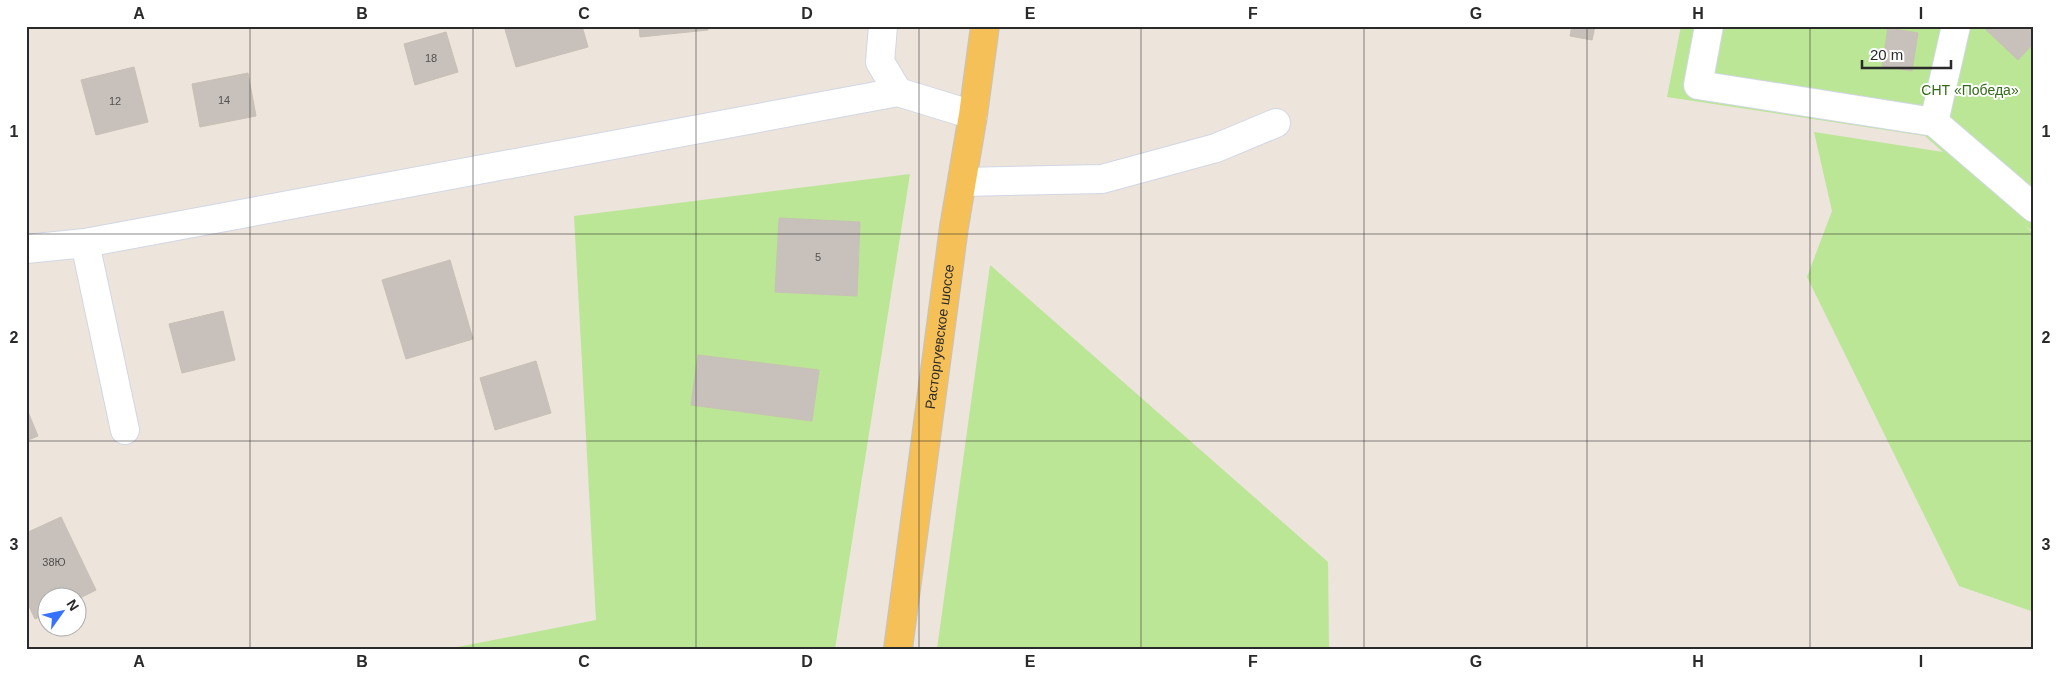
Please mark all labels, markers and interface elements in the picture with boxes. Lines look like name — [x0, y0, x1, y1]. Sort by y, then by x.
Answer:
text: A — [133, 5, 145, 22]
text: B — [356, 5, 368, 22]
text: C — [578, 5, 590, 22]
text: D — [801, 5, 813, 22]
text: E — [1025, 5, 1036, 22]
text: F — [1248, 5, 1258, 22]
text: G — [1470, 5, 1482, 22]
text: H — [1692, 5, 1704, 22]
text: I — [1919, 5, 1923, 22]
scale bar — [1862, 38, 1951, 70]
text: 20 m — [1870, 46, 1903, 63]
house number: 18 — [425, 52, 437, 64]
park label: СНТ «Победа» — [1921, 82, 2019, 98]
house number: 14 — [218, 94, 230, 106]
house number: 12 — [109, 95, 121, 107]
text: 1 — [10, 123, 19, 140]
text: 1 — [2042, 123, 2051, 140]
house number: 5 — [815, 251, 821, 263]
street label: Расторгуевское шоссе — [922, 263, 957, 410]
text: 2 — [10, 329, 19, 346]
text: 2 — [2042, 329, 2051, 346]
text: 3 — [10, 536, 19, 553]
text: 3 — [2042, 536, 2051, 553]
house number: 38Ю — [42, 556, 66, 568]
north arrow — [38, 588, 88, 638]
text: N — [63, 596, 82, 614]
text: A — [133, 653, 145, 670]
text: B — [356, 653, 368, 670]
text: C — [578, 653, 590, 670]
text: D — [801, 653, 813, 670]
text: E — [1025, 653, 1036, 670]
text: F — [1248, 653, 1258, 670]
text: G — [1470, 653, 1482, 670]
text: H — [1692, 653, 1704, 670]
text: I — [1919, 653, 1923, 670]

